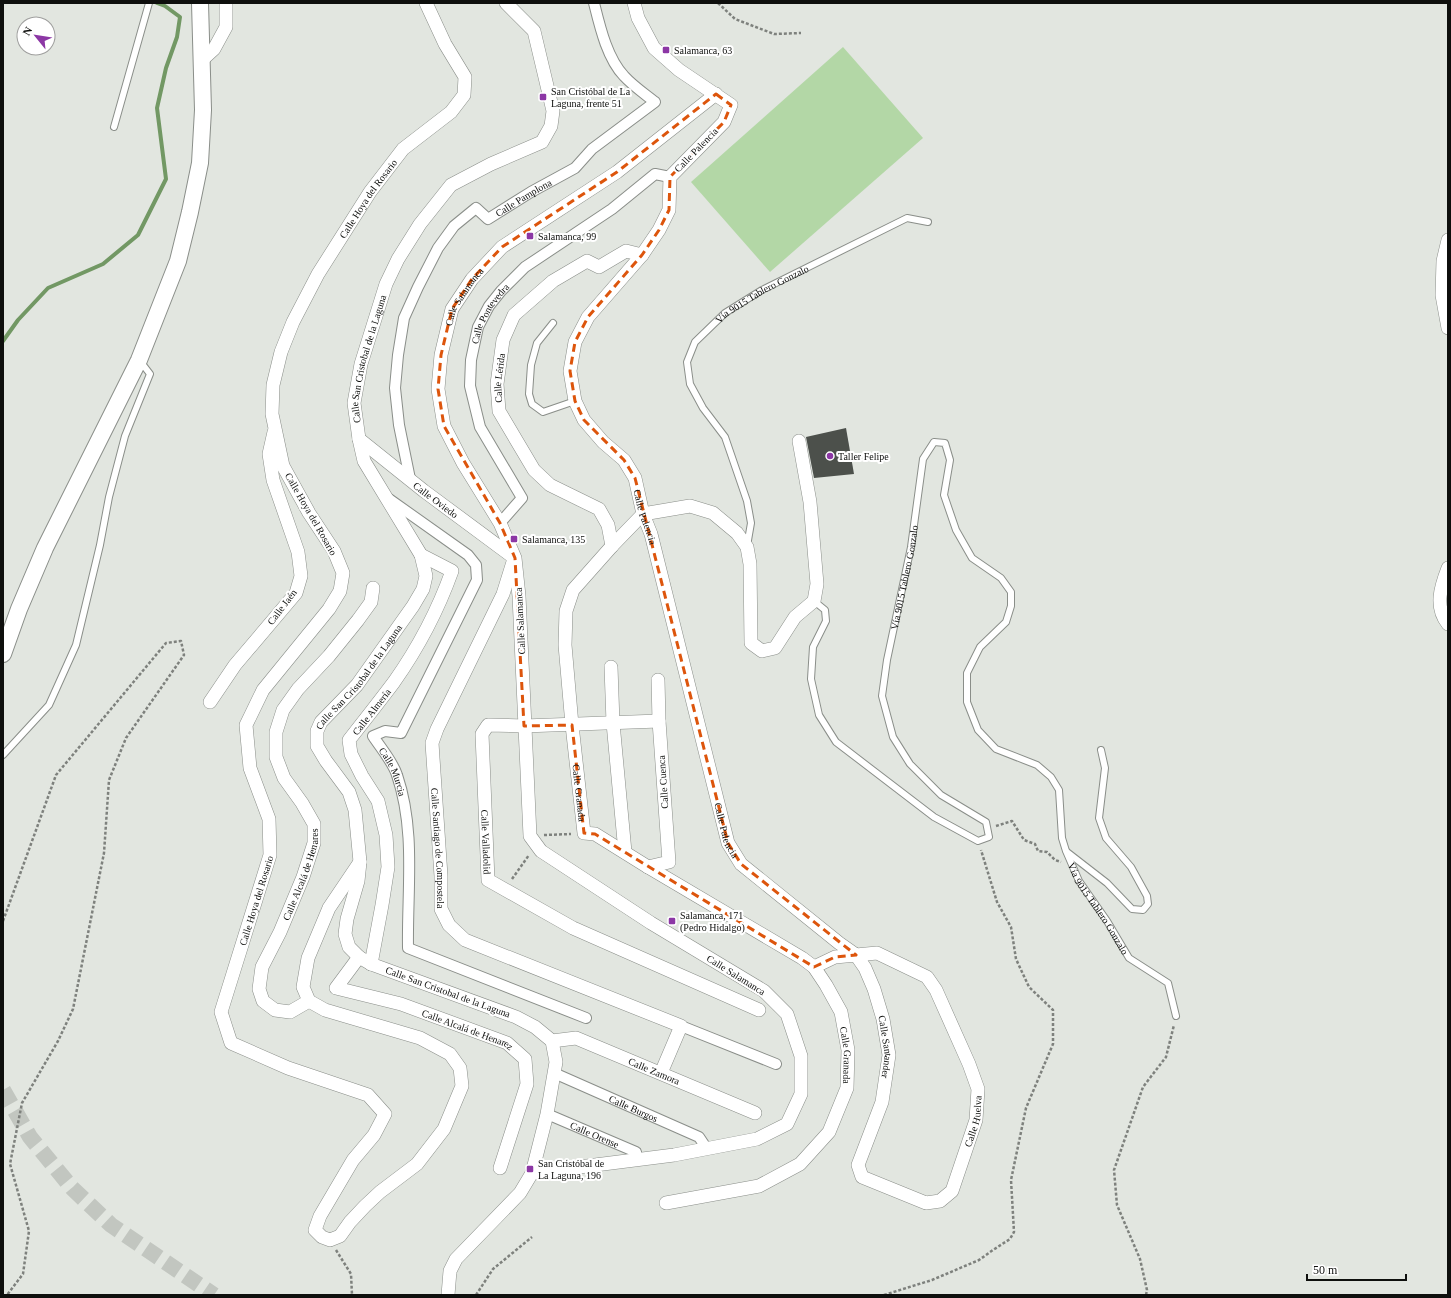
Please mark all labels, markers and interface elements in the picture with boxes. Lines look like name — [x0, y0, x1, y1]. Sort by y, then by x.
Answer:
north arrow — [16, 16, 56, 56]
text: N — [20, 25, 35, 37]
marker: Salamanca, 63 — [661, 45, 671, 55]
place label: Salamanca, 63 — [674, 45, 732, 56]
place label: San Cristóbal de La Laguna, frente 51 — [551, 86, 631, 109]
marker: San Cristóbal de La Laguna, frente 51 — [538, 92, 548, 102]
street label: Calle Palencia — [672, 125, 720, 174]
street label: Calle Hoya del Rosario — [337, 157, 399, 240]
street label: Calle Pamplona — [493, 176, 554, 219]
marker: Salamanca, 99 — [525, 231, 535, 241]
place label: Salamanca, 99 — [538, 231, 596, 242]
street label: Vía 9015 Tablero Gonzalo — [713, 262, 810, 325]
street label: Calle Salamanca — [443, 265, 486, 327]
street label: Calle Pontevedra — [469, 281, 511, 345]
street label: Calle San Cristobal de la Laguna — [348, 293, 388, 424]
street label: Calle Lérida — [491, 352, 507, 403]
marker: Taller Felipe — [825, 451, 835, 461]
place label: Taller Felipe — [838, 451, 889, 462]
street label: Calle Hoya del Rosario — [283, 471, 339, 557]
street label: Calle Oviedo — [411, 479, 460, 520]
street label: Calle Palencia — [632, 488, 659, 546]
street label: Vía 9015 Tablero Gonzalo — [888, 525, 919, 631]
marker: Salamanca, 135 — [509, 534, 519, 544]
place label: Salamanca, 135 — [522, 534, 585, 545]
street label: Calle Jaén — [265, 587, 299, 627]
street label: Calle Salamanca — [513, 587, 527, 655]
street label: Calle San Cristobal de la Laguna — [313, 622, 404, 731]
street label: Calle Almería — [350, 686, 393, 737]
street label: Calle Murcia — [377, 745, 408, 798]
street label: Calle Cuenca — [656, 754, 670, 809]
street label: Calle Granada — [571, 764, 588, 823]
street label: Calle Santiago de Compostela — [430, 787, 447, 909]
street label: Calle Palencia — [713, 802, 742, 860]
street label: Calle Valladolid — [480, 809, 493, 874]
street label: Calle Alcalá de Henares — [280, 828, 320, 922]
street label: Calle Hoya del Rosario — [237, 854, 275, 947]
street label: Vía 9015 Tablero Gonzalo — [1066, 861, 1131, 956]
place label: Salamanca, 171 (Pedro Hidalgo) — [680, 910, 745, 934]
marker: Salamanca, 171 (Pedro Hidalgo) — [667, 916, 677, 926]
street label: Calle Salamanca — [705, 953, 768, 998]
street label: Calle San Cristobal de la Laguna — [384, 964, 512, 1020]
street label: Calle Alcalá de Henarez — [421, 1007, 516, 1052]
street label: Calle Santander — [877, 1014, 895, 1080]
street label: Calle Granada — [838, 1026, 854, 1084]
street label: Calle Zamora — [627, 1055, 682, 1087]
street label: Calle Burgos — [607, 1093, 660, 1124]
street label: Calle Huelva — [962, 1095, 983, 1148]
street label: Calle Orense — [569, 1119, 621, 1150]
place label: San Cristóbal de La Laguna, 196 — [538, 1158, 605, 1181]
marker: San Cristóbal de La Laguna, 196 — [525, 1164, 535, 1174]
scale bar — [1307, 1256, 1406, 1282]
text: 50 m — [1313, 1263, 1338, 1277]

